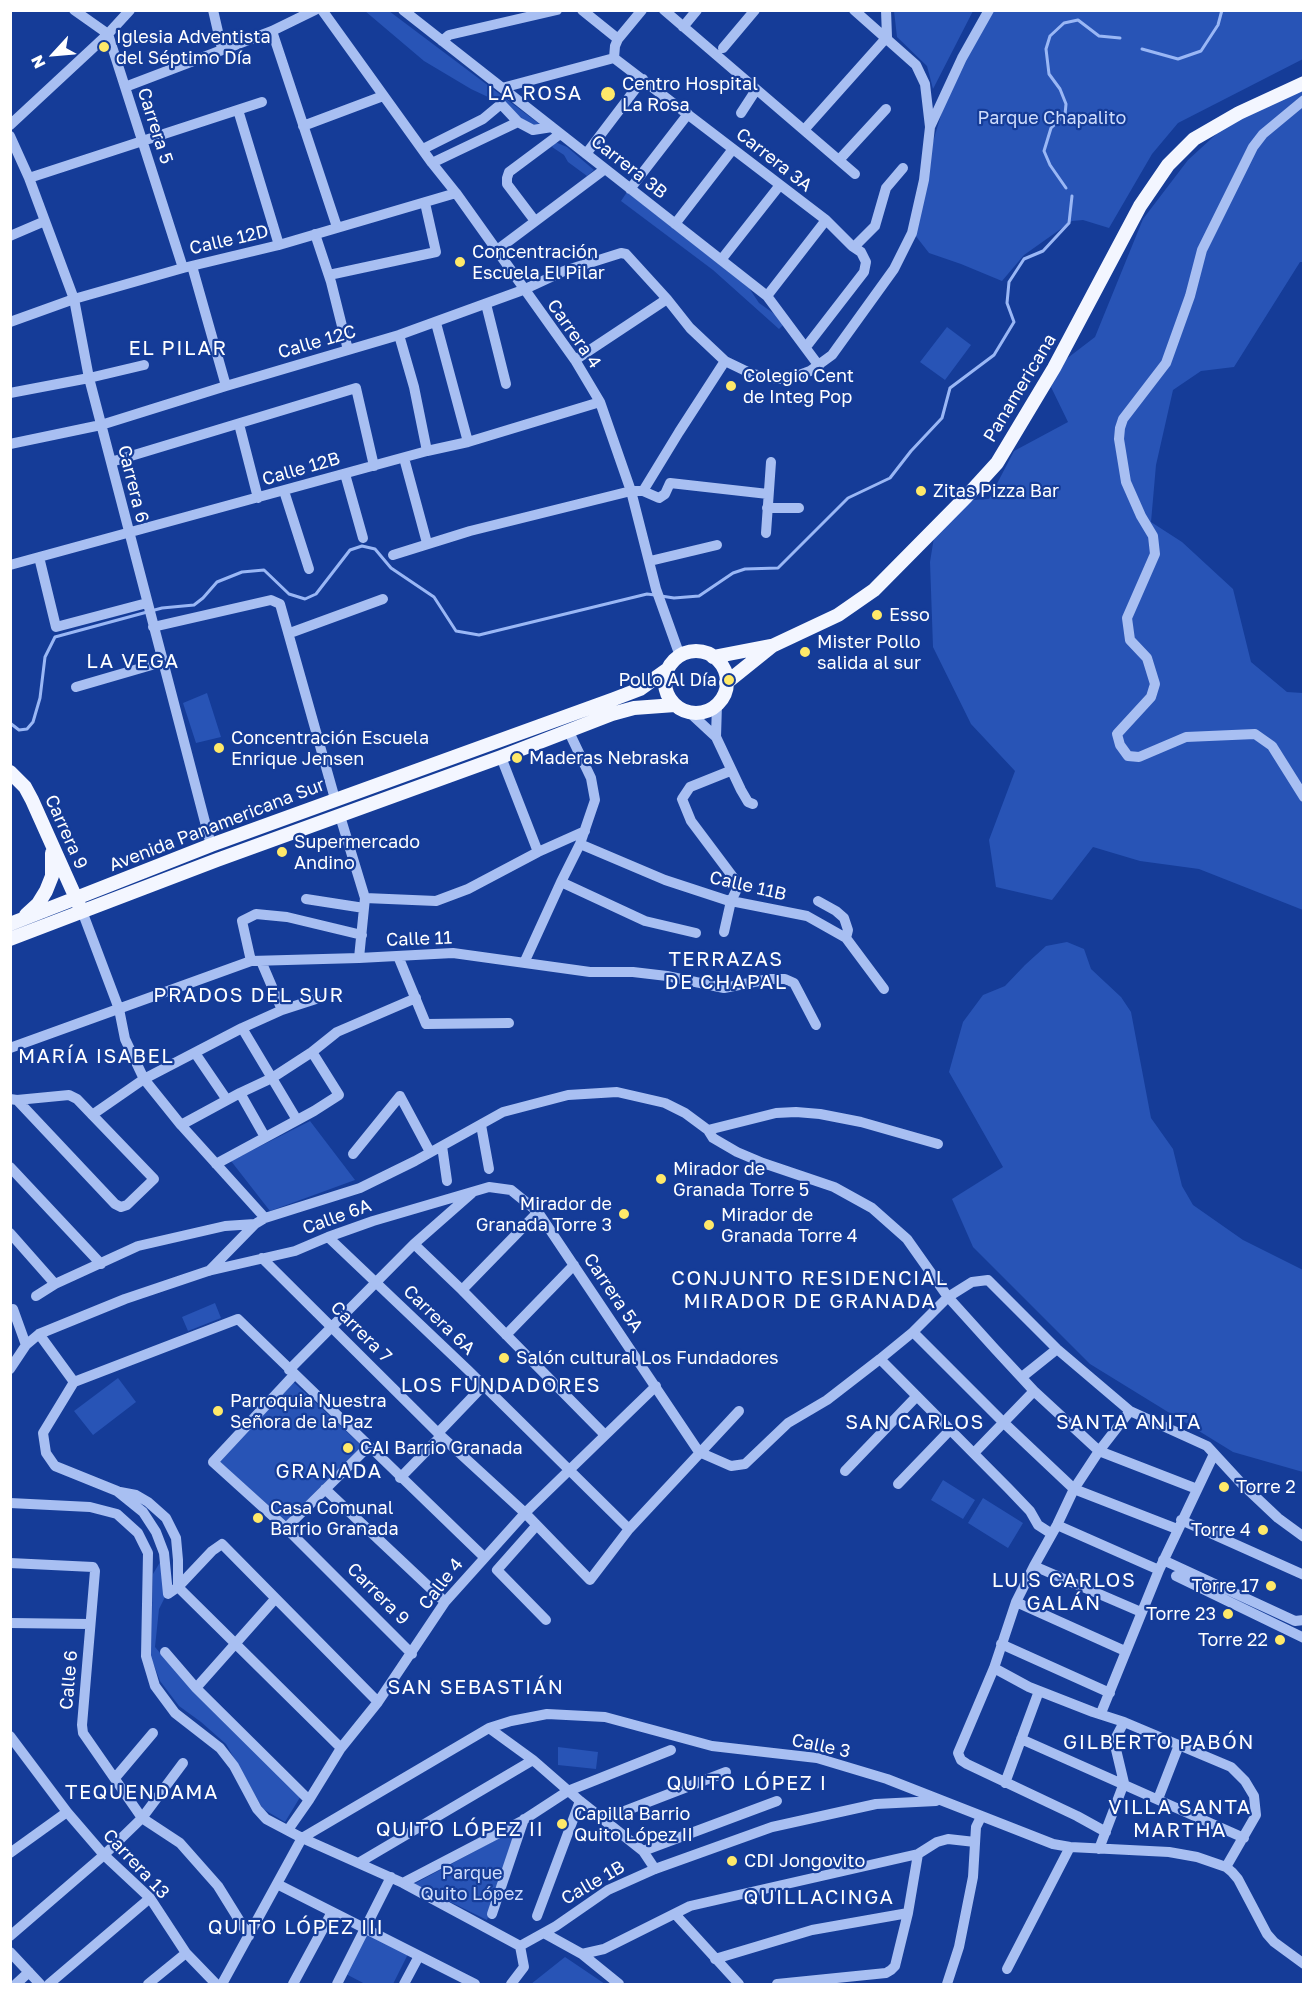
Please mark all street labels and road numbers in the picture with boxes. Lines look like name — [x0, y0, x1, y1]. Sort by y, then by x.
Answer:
street label: Carrera 5 — [133, 85, 177, 167]
street label: Carrera 3A — [732, 124, 816, 196]
street label: Carrera 3B — [587, 131, 671, 203]
street label: Calle 12D — [187, 220, 271, 260]
street label: Carrera 4 — [542, 295, 606, 373]
street label: Calle 12C — [276, 321, 358, 363]
street label: Panamericana — [979, 330, 1061, 446]
street label: Carrera 6 — [113, 443, 153, 525]
street label: Calle 12B — [260, 448, 342, 490]
street label: Avenida Panamericana Sur — [106, 774, 328, 876]
street label: Carrera 9 — [40, 791, 92, 873]
street label: Calle 11B — [707, 867, 789, 905]
street label: Calle 11 — [386, 927, 452, 951]
street label: Calle 6A — [300, 1195, 374, 1239]
street label: Carrera 5A — [579, 1249, 647, 1337]
street label: Carrera 6A — [399, 1281, 479, 1359]
street label: Carrera 7 — [326, 1297, 396, 1367]
street label: Calle 4 — [414, 1554, 468, 1614]
street label: Carrera 9 — [342, 1558, 414, 1630]
street label: Calle 6 — [56, 1649, 82, 1711]
street label: Calle 3 — [790, 1729, 852, 1763]
street label: Carrera 13 — [98, 1825, 174, 1903]
street label: Calle 1B — [558, 1856, 628, 1910]

